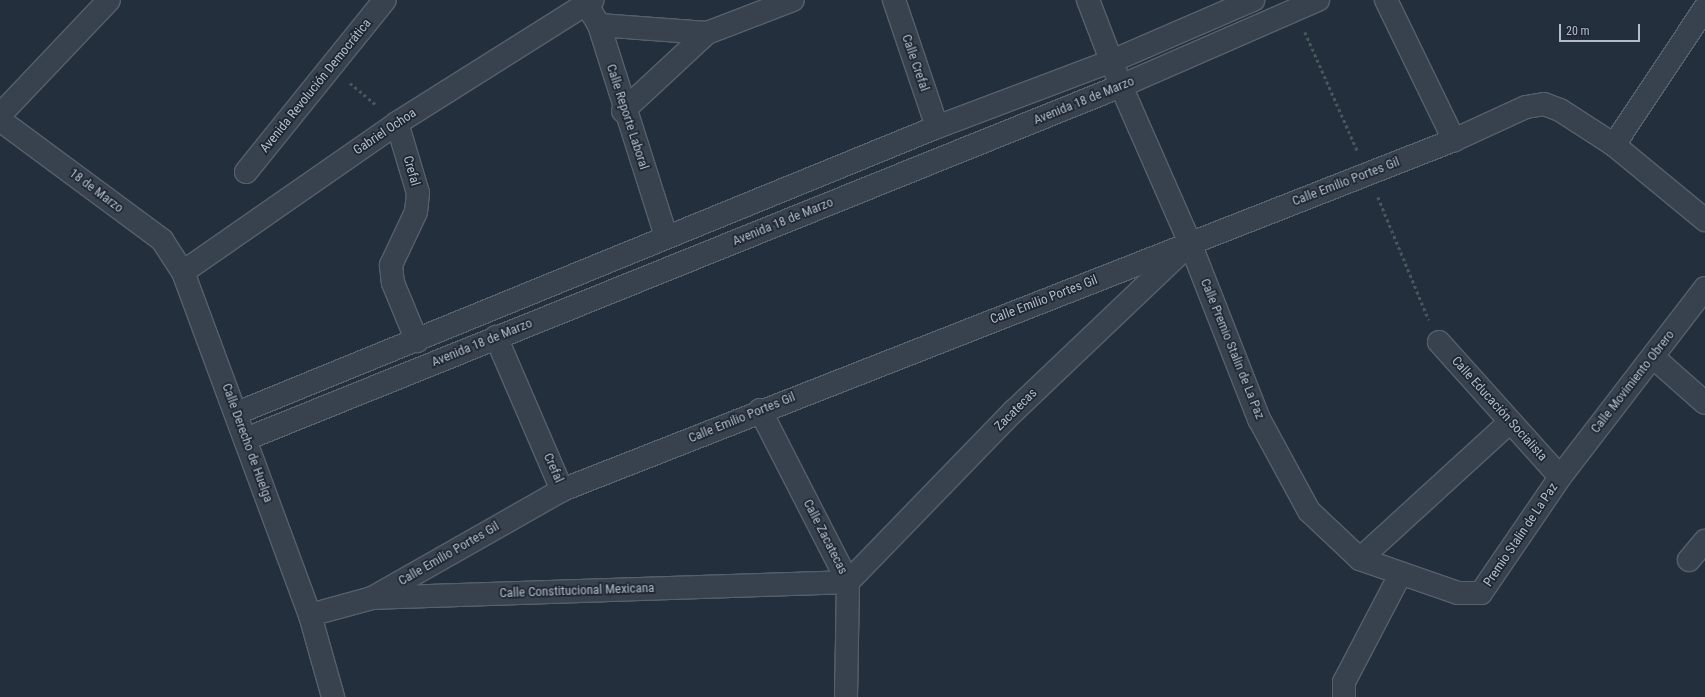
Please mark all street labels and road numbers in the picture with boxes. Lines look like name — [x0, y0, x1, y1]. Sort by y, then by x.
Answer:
street label: Avenida Revolución Democrática — [257, 16, 375, 156]
street label: Calle Crefal — [898, 32, 932, 94]
street label: Calle Reporte Laboral — [603, 62, 651, 172]
street label: Avenida 18 de Marzo — [1031, 74, 1137, 128]
street label: Gabriel Ochoa — [351, 105, 419, 159]
street label: Crefal — [399, 154, 423, 188]
street label: Calle Emilio Portes Gil — [1290, 154, 1402, 210]
street label: 18 de Marzo — [66, 166, 126, 216]
street label: Avenida 18 de Marzo — [730, 195, 836, 249]
street label: Calle Emilio Portes Gil — [988, 272, 1100, 328]
street label: Calle Premio Stalin de La Paz — [1197, 276, 1267, 422]
street label: Avenida 18 de Marzo — [429, 316, 535, 370]
street label: Calle Movimiento Obrero — [1588, 327, 1678, 437]
street label: Calle Educación Socialista — [1448, 354, 1550, 464]
street label: Calle Derecho de Huelga — [218, 381, 276, 505]
street label: Zacatecas — [992, 386, 1040, 434]
street label: Calle Emilio Portes Gil — [686, 389, 798, 447]
street label: Crefal — [540, 451, 566, 485]
street label: Premio Stalin de La Paz — [1481, 480, 1561, 590]
street label: Calle Zacatecas — [799, 497, 851, 577]
street label: Calle Emilio Portes Gil — [396, 519, 502, 589]
street label: Calle Constitucional Mexicana — [499, 580, 655, 602]

